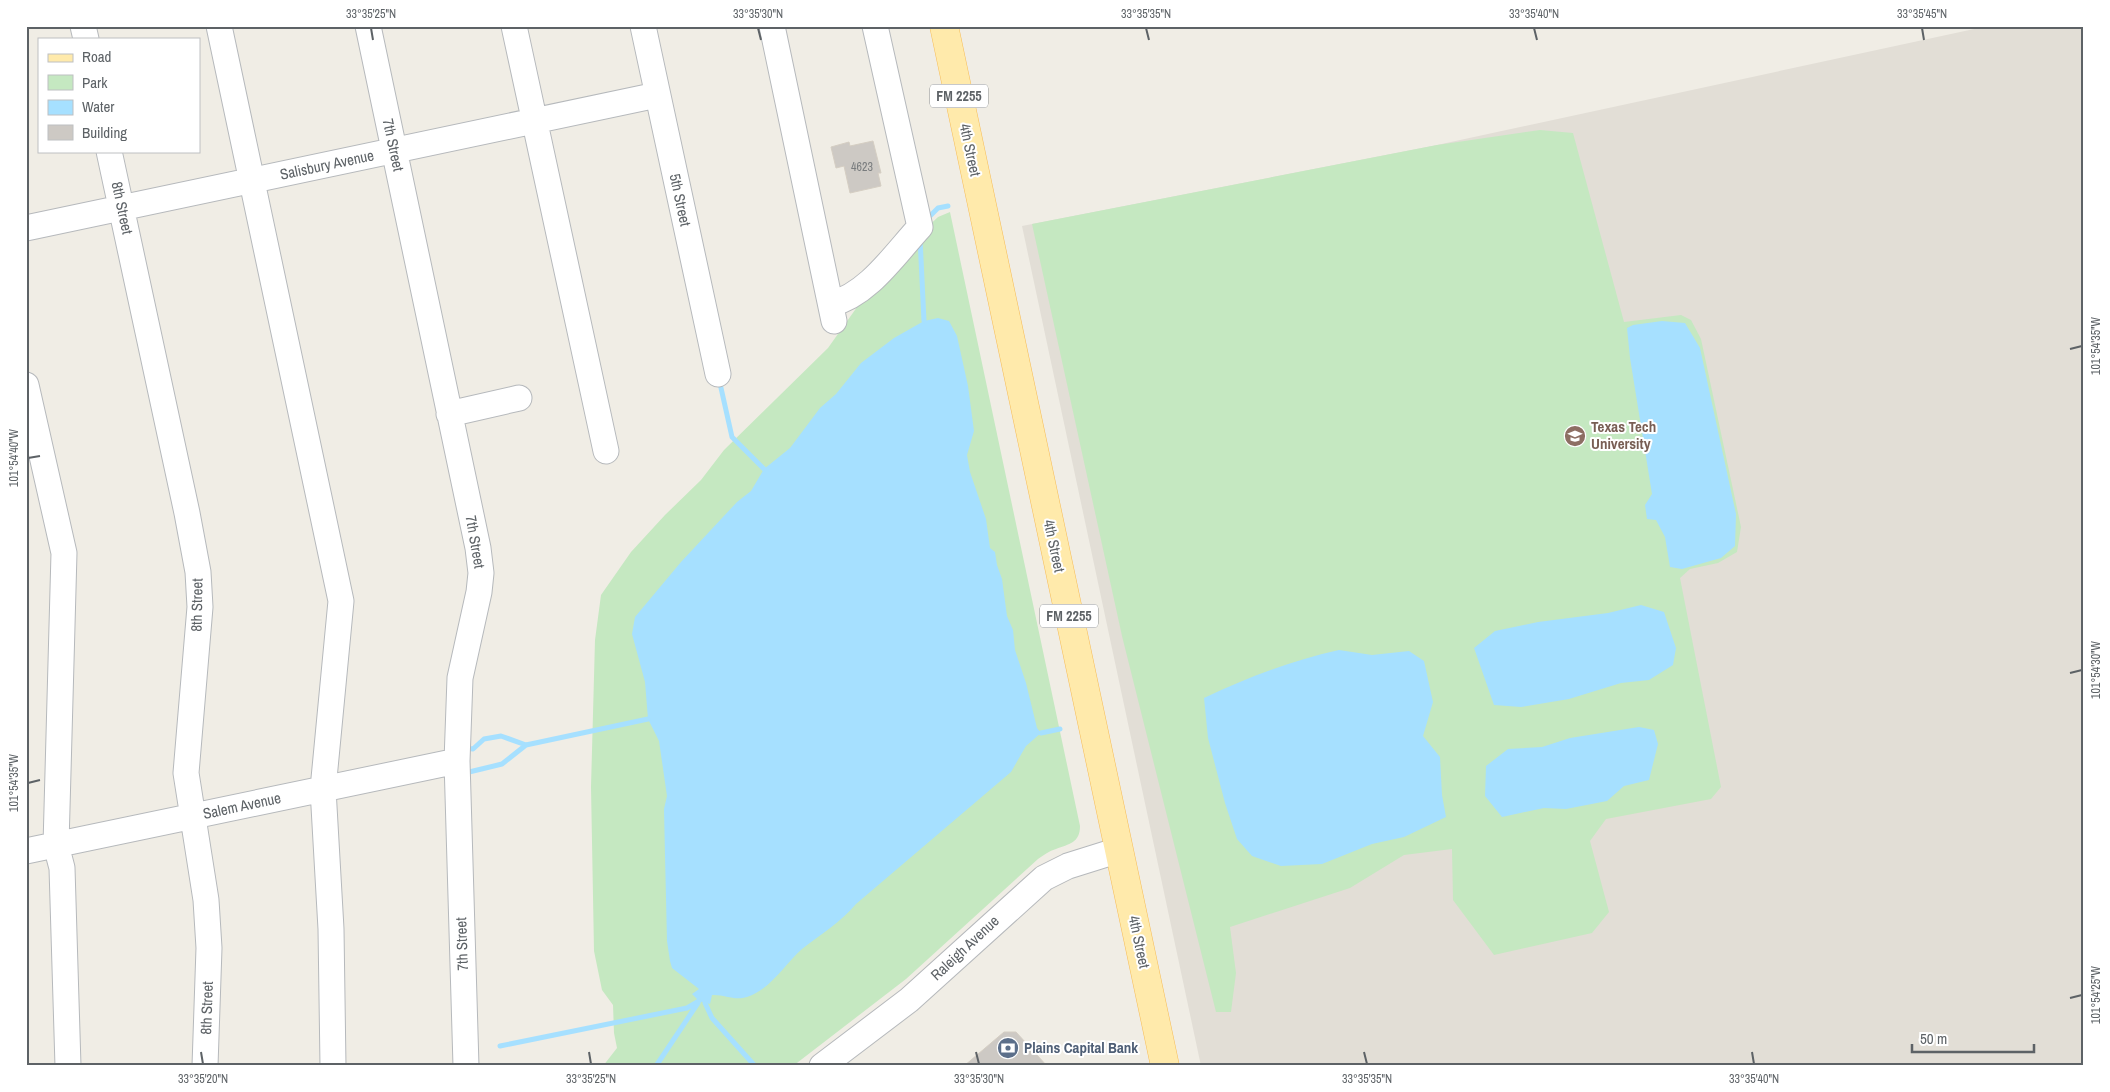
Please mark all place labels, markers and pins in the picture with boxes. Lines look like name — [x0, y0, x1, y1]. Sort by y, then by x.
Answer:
place label: Texas Tech University — [1591, 416, 1656, 454]
school or university icon: Texas Tech University — [1563, 424, 1587, 448]
bank icon: Plains Capital Bank — [996, 1036, 1020, 1060]
place label: Plains Capital Bank — [1024, 1037, 1138, 1058]

